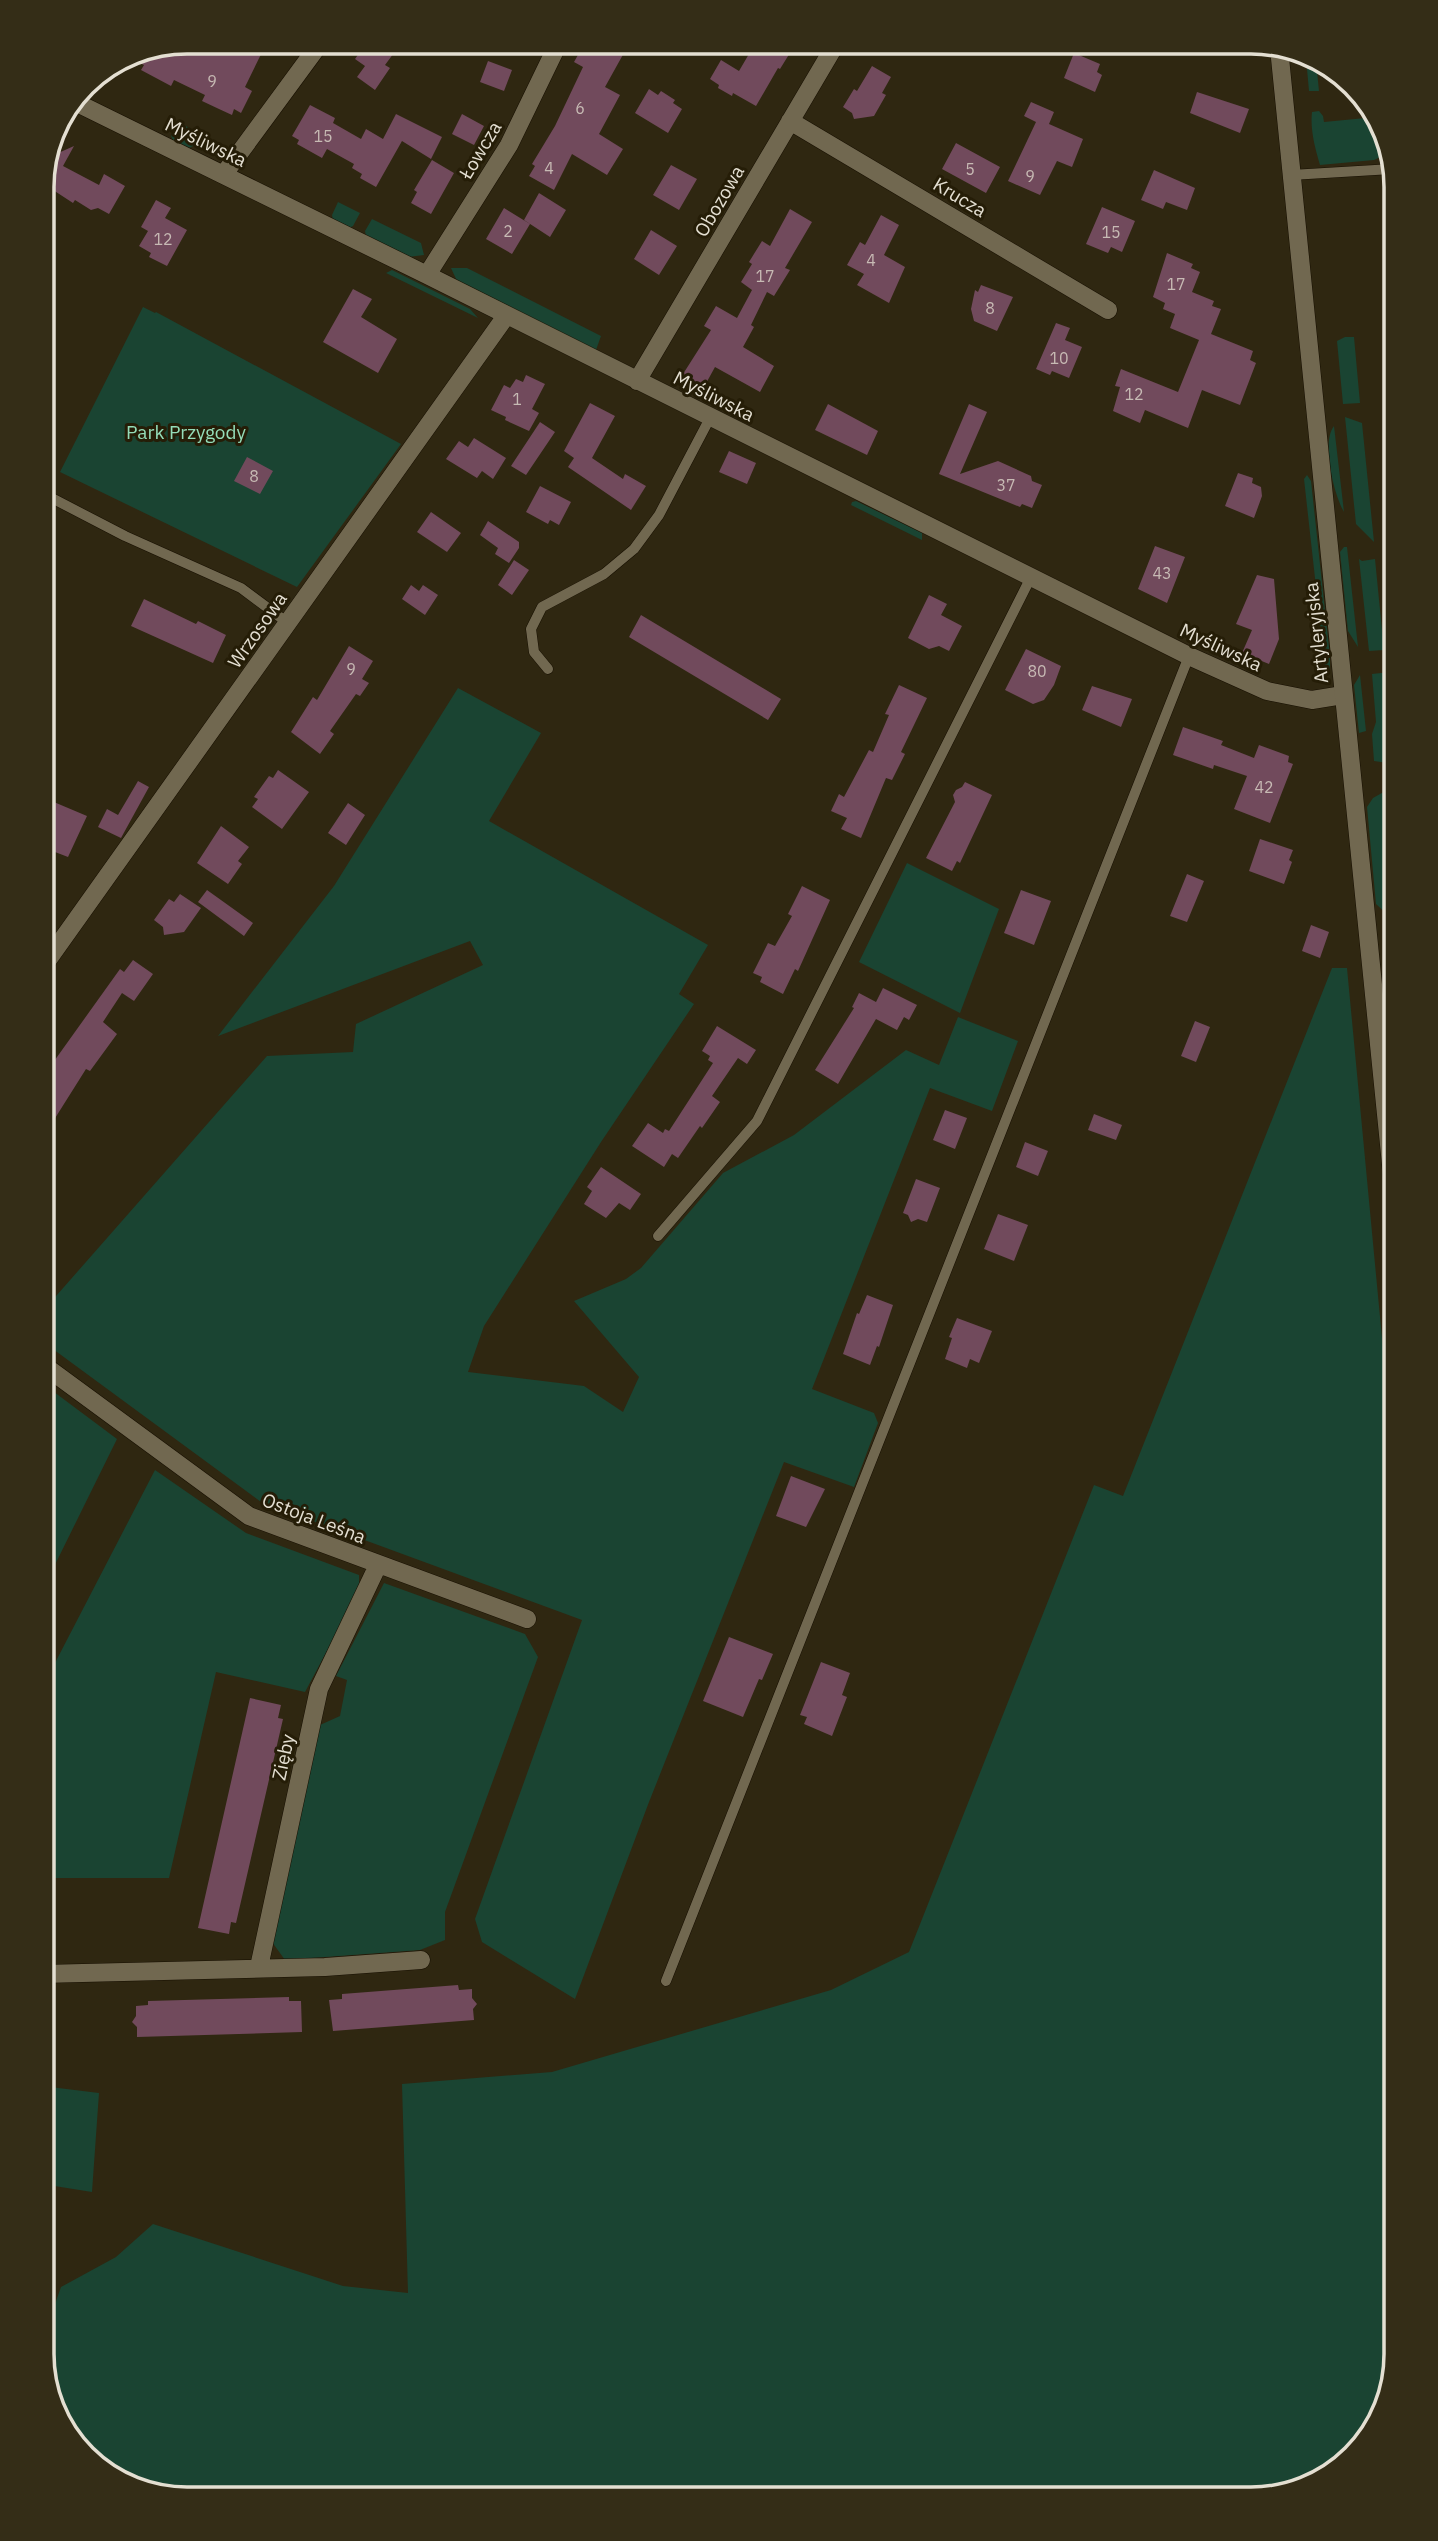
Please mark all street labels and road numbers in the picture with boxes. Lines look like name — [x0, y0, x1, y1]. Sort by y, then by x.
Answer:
street label: Myśliwska — [161, 112, 251, 172]
street label: Łowcza — [453, 117, 507, 184]
street label: Obozowa — [689, 161, 749, 241]
street label: Krucza — [929, 172, 991, 222]
street label: Myśliwska — [669, 365, 759, 427]
street label: Artyleryjska — [1299, 581, 1333, 685]
street label: Wrzosowa — [222, 587, 292, 673]
street label: Myśliwska — [1176, 618, 1266, 676]
street label: Ostoja Leśna — [259, 1487, 369, 1549]
street label: Zięby — [266, 1731, 300, 1782]

